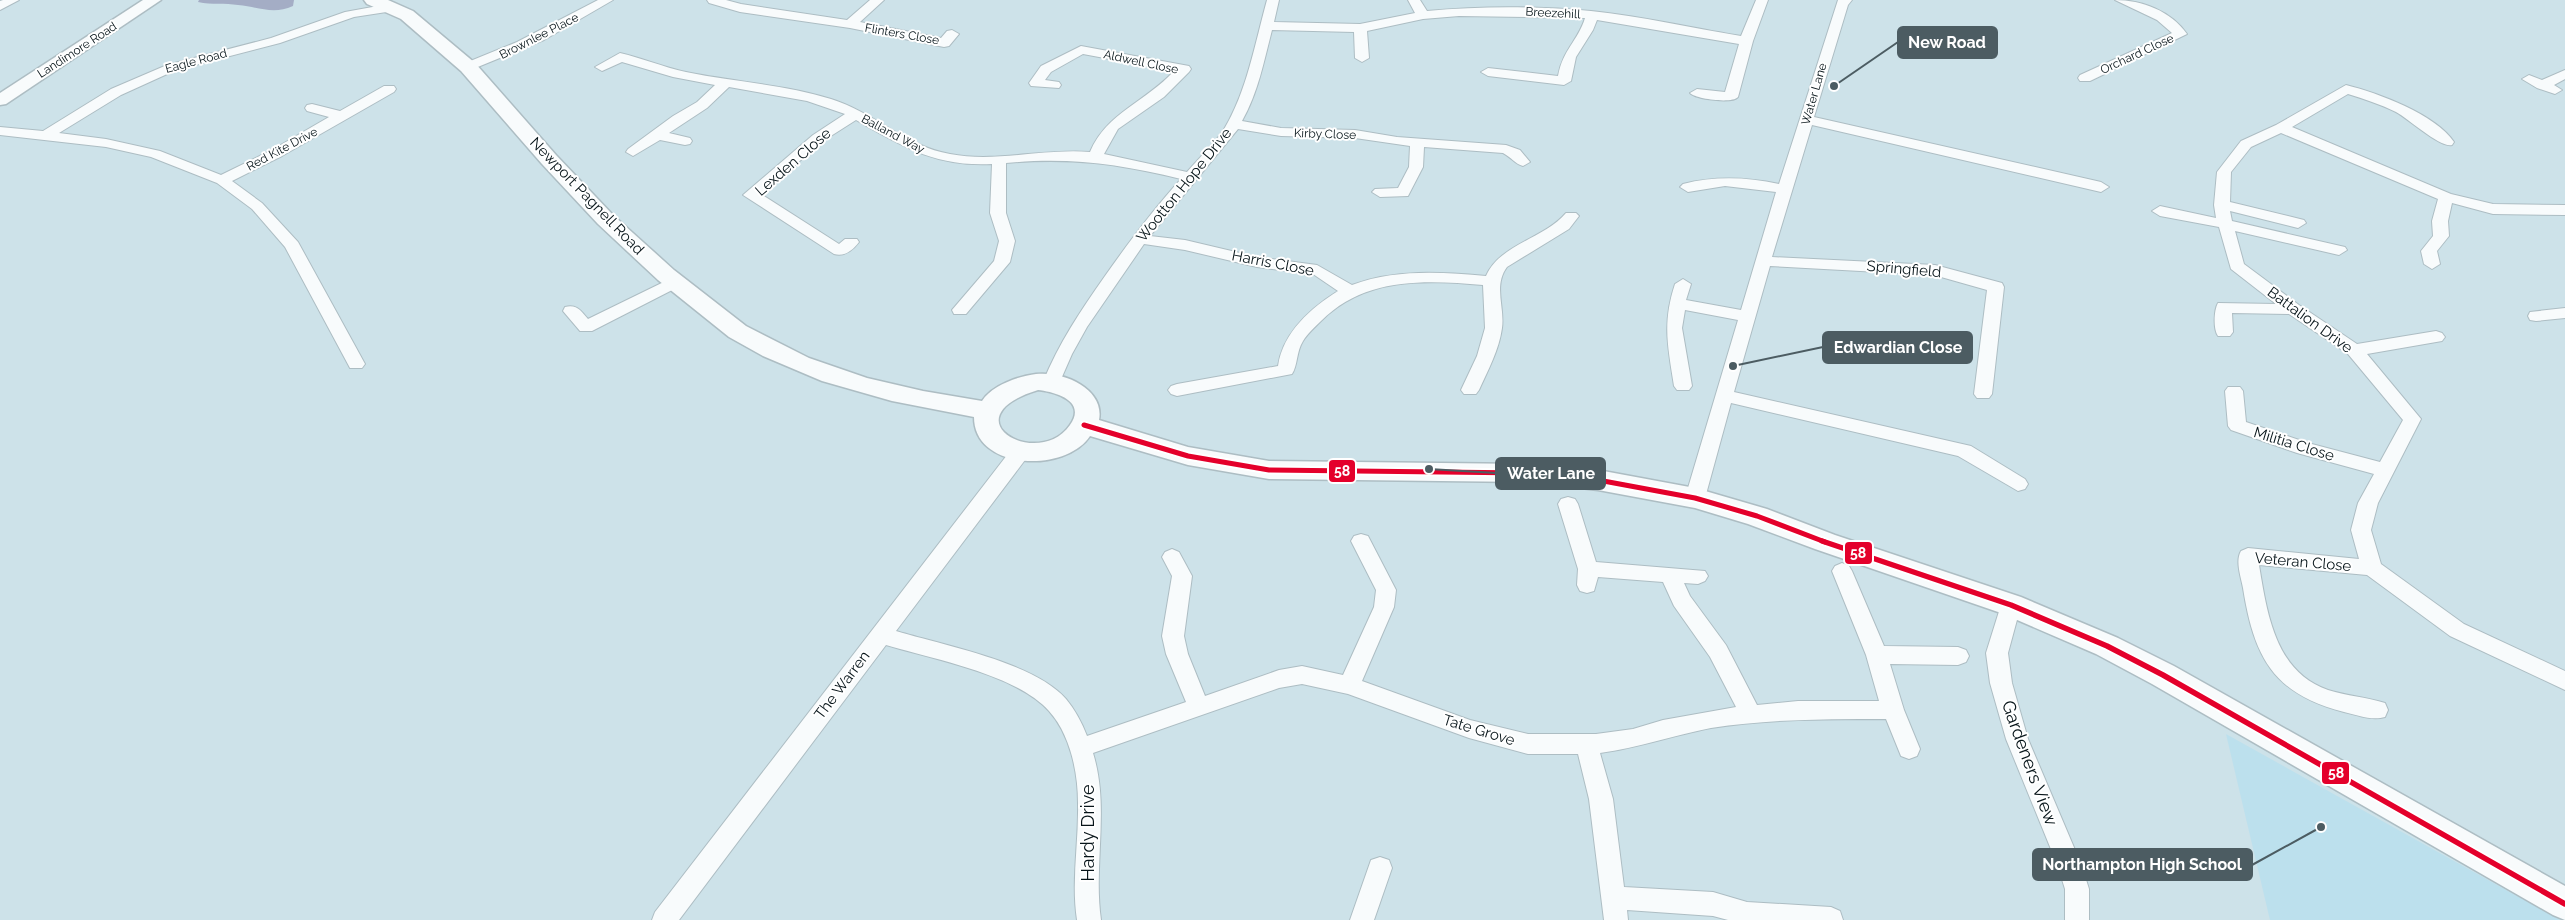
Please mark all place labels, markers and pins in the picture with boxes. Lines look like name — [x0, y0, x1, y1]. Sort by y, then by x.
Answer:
callout: New Road — [1898, 27, 1997, 58]
callout: Edwardian Close — [1823, 332, 1972, 363]
callout: Water Lane — [1496, 458, 1605, 489]
callout: Northampton High School — [2033, 849, 2252, 880]

